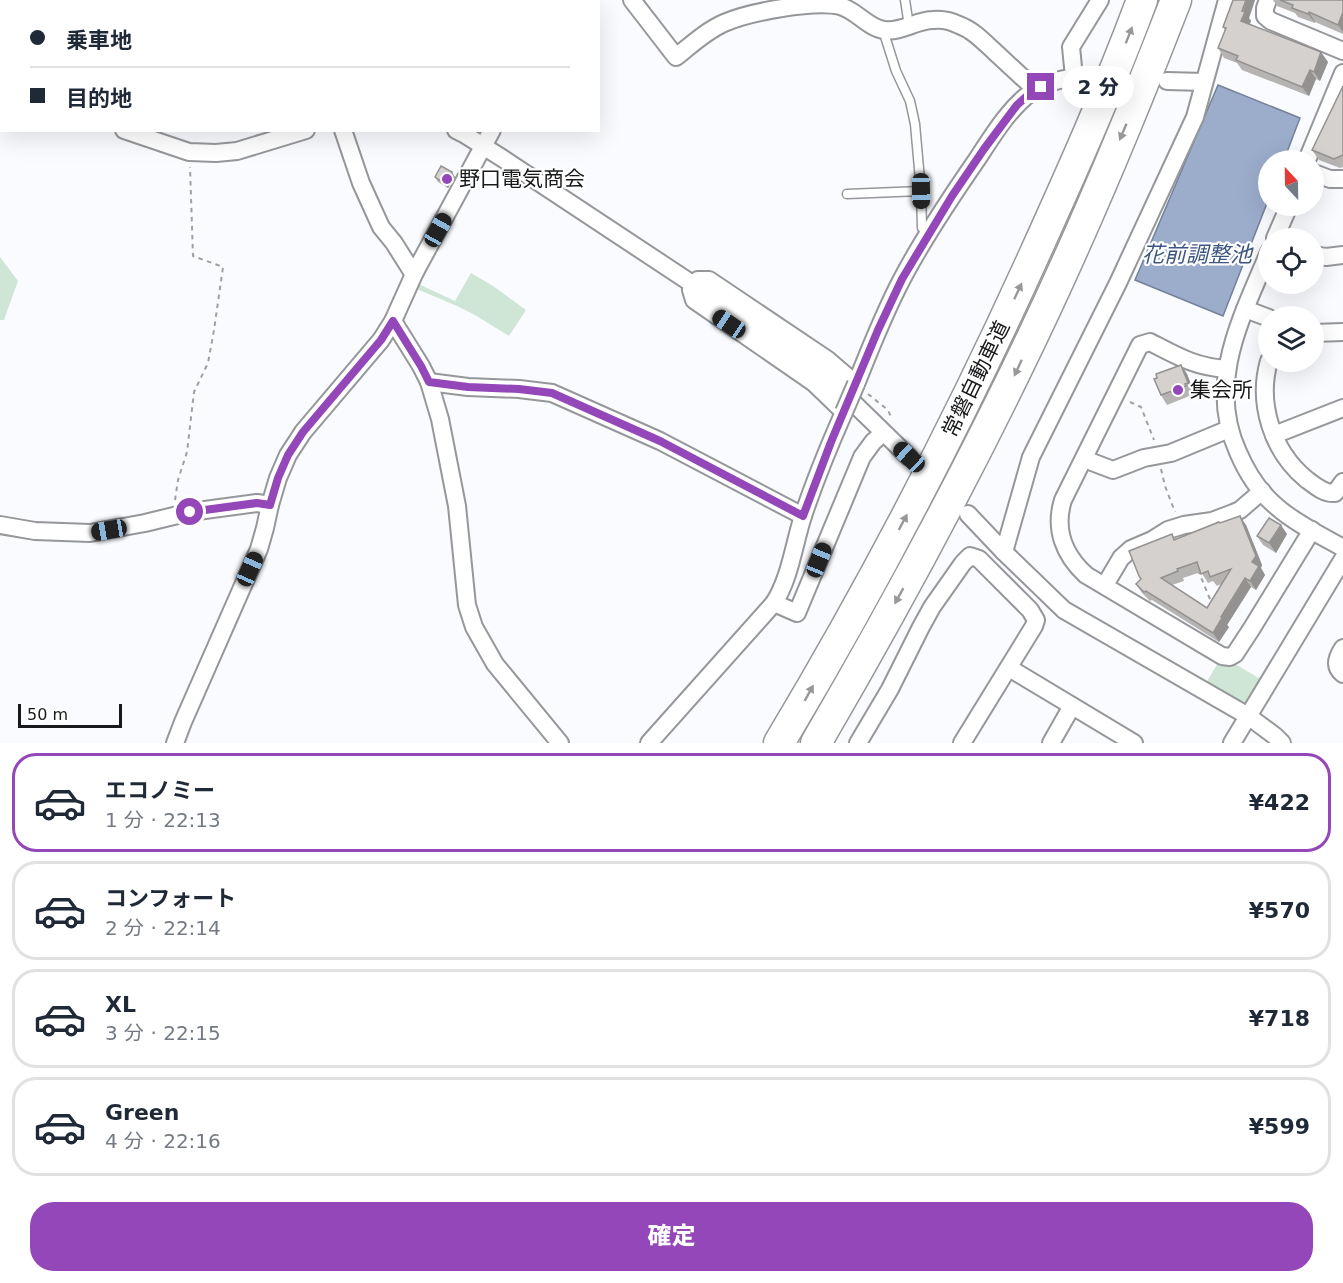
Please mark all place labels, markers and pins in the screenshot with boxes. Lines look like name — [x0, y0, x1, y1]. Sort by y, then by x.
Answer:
place label: 野口電気商会 — [459, 167, 585, 191]
marker: 野口電気商会 — [440, 172, 454, 186]
place label: 集会所 — [1190, 378, 1253, 402]
marker: 集会所 — [1171, 383, 1185, 397]

